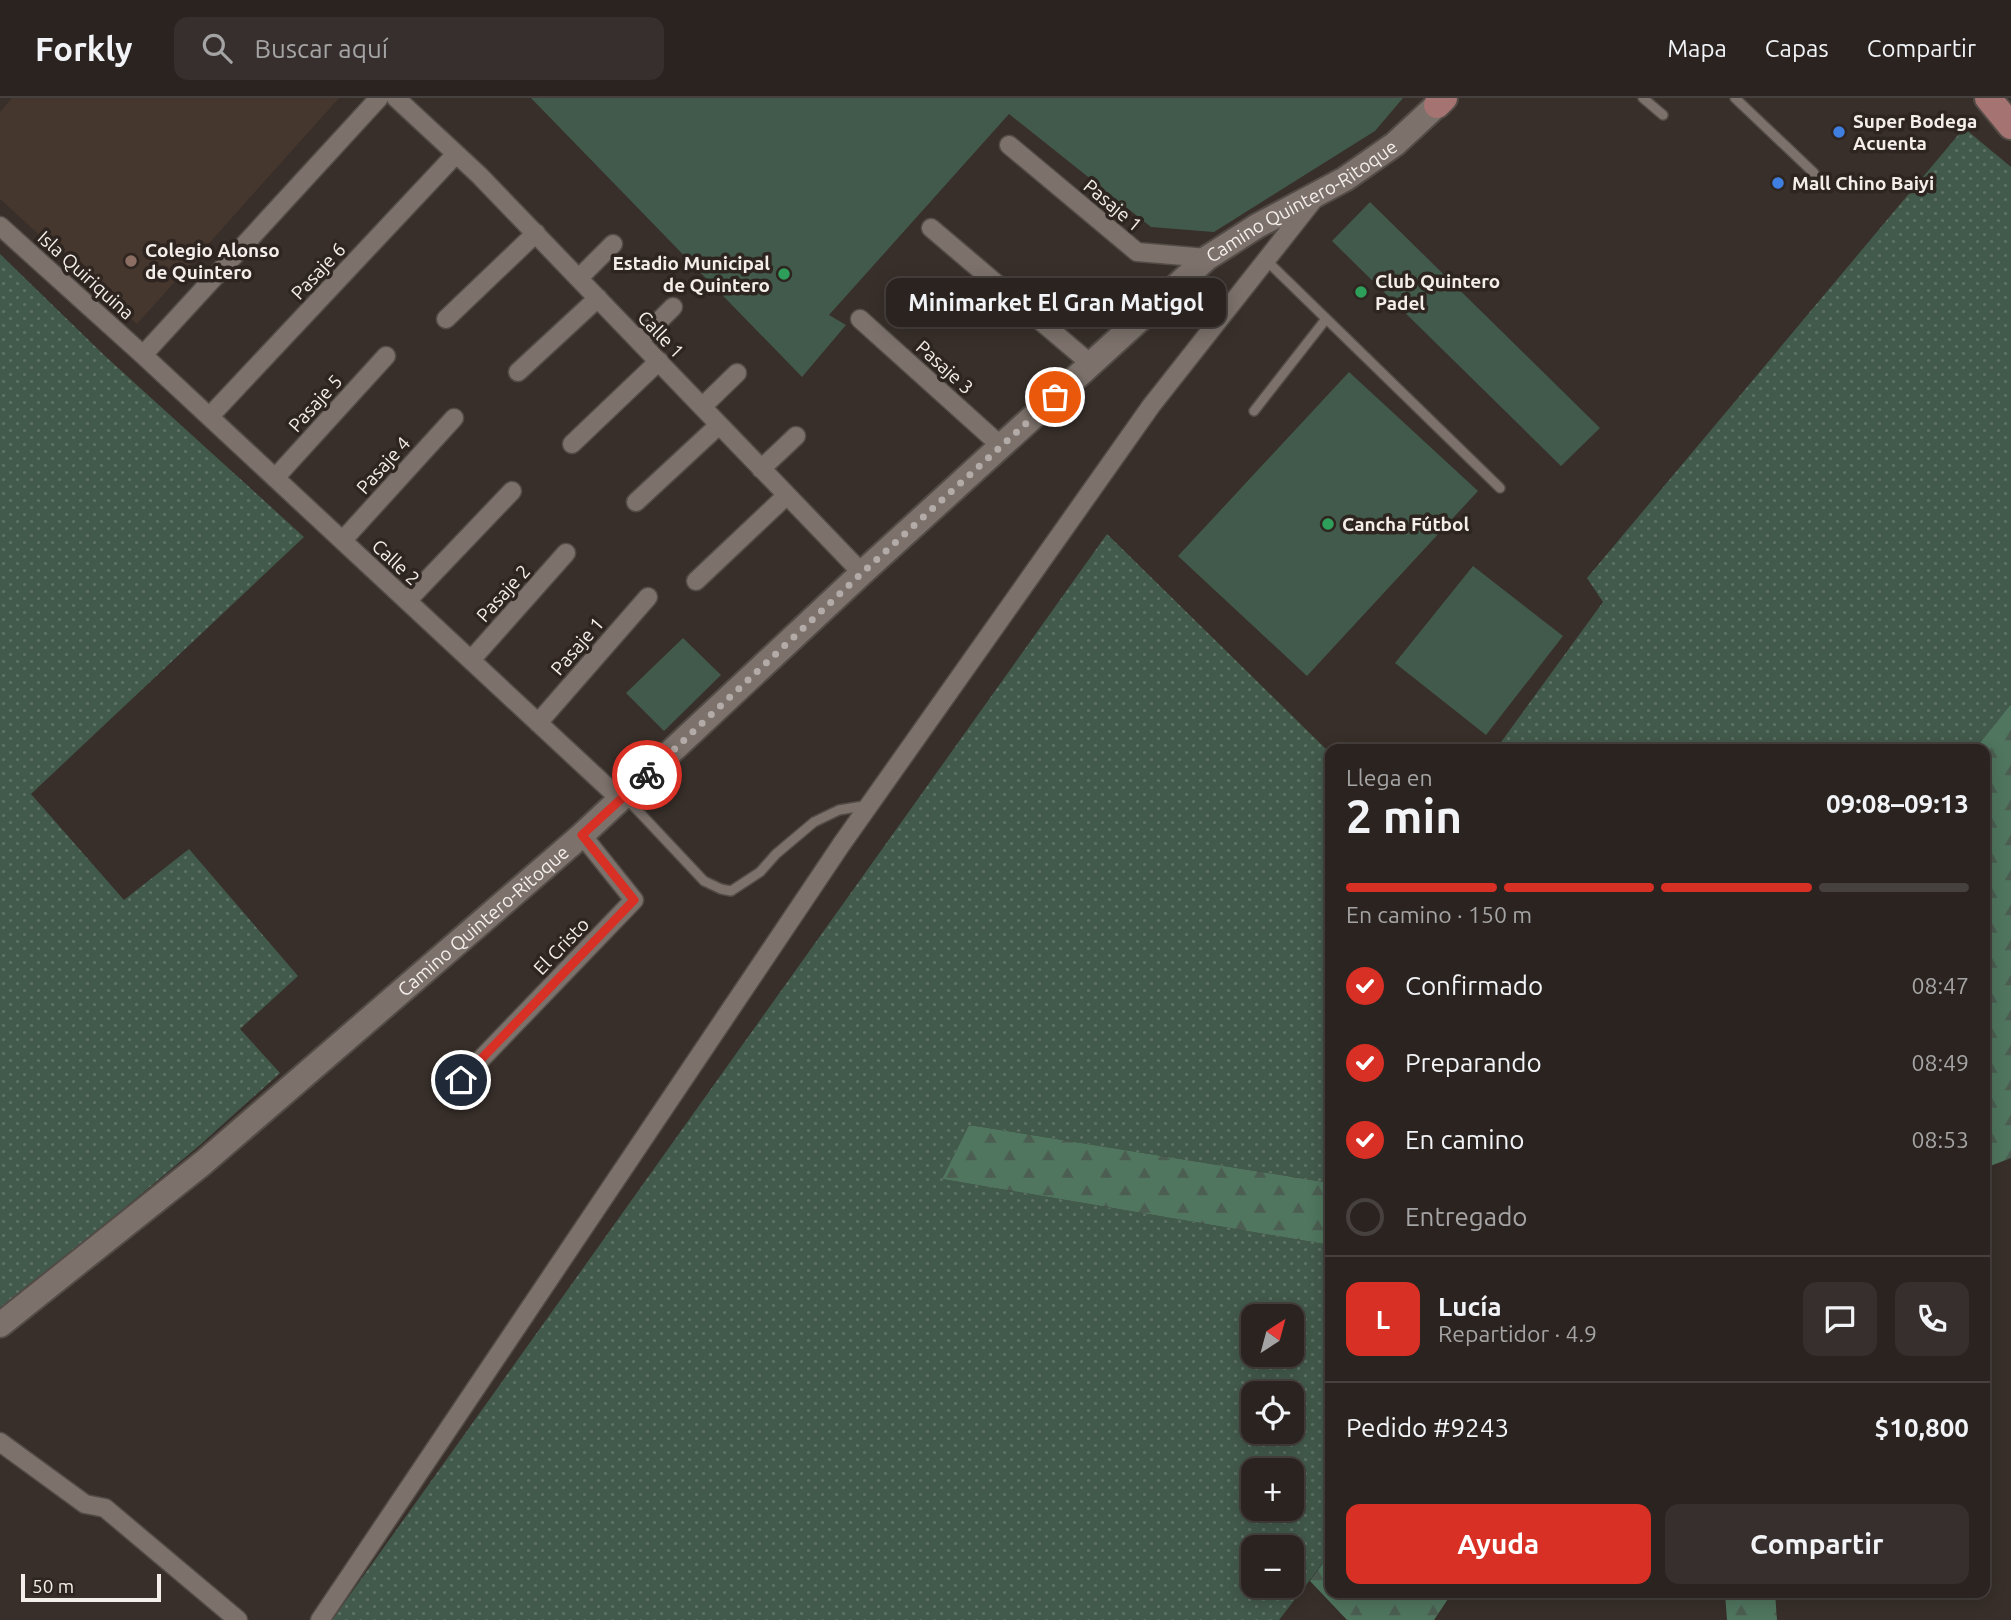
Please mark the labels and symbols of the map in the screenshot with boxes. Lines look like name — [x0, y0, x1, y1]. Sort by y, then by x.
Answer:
place label: Super Bodega Acuenta — [1853, 110, 1977, 154]
marker: Super Bodega Acuenta — [1831, 124, 1847, 140]
street label: Camino Quintero-Ritoque — [1202, 135, 1401, 267]
place label: Mall Chino Baiyi — [1792, 172, 1934, 194]
street label: Pasaje 1 — [1079, 174, 1147, 236]
marker: Mall Chino Baiyi — [1770, 175, 1786, 191]
street label: Isla Quiriquina — [34, 226, 138, 324]
street label: Pasaje 6 — [286, 238, 350, 304]
place label: Colegio Alonso de Quintero — [145, 239, 280, 283]
place label: Estadio Municipal de Quintero — [612, 252, 770, 296]
marker: Colegio Alonso de Quintero — [123, 253, 139, 269]
marker: Estadio Municipal de Quintero — [776, 266, 792, 282]
place label: Club Quintero Padel — [1375, 270, 1500, 314]
callout: Minimarket El Gran Matigol — [885, 278, 1225, 327]
marker: Club Quintero Padel — [1353, 284, 1369, 300]
street label: Calle 1 — [633, 306, 689, 362]
street label: Pasaje 3 — [912, 336, 978, 398]
pin — [1025, 367, 1085, 427]
street label: Pasaje 5 — [284, 370, 346, 436]
street label: Pasaje 4 — [352, 432, 414, 498]
place label: Cancha Fútbol — [1342, 513, 1469, 535]
marker: Cancha Fútbol — [1320, 516, 1336, 532]
street label: Calle 2 — [368, 535, 424, 589]
street label: Pasaje 2 — [472, 560, 534, 626]
street label: Pasaje 1 — [546, 613, 608, 679]
courier — [612, 740, 682, 810]
street label: Camino Quintero-Ritoque — [393, 841, 573, 1001]
street label: El Cristo — [529, 913, 593, 979]
pin — [431, 1050, 491, 1110]
north arrow — [1241, 1304, 1304, 1367]
scale bar — [21, 1571, 161, 1603]

